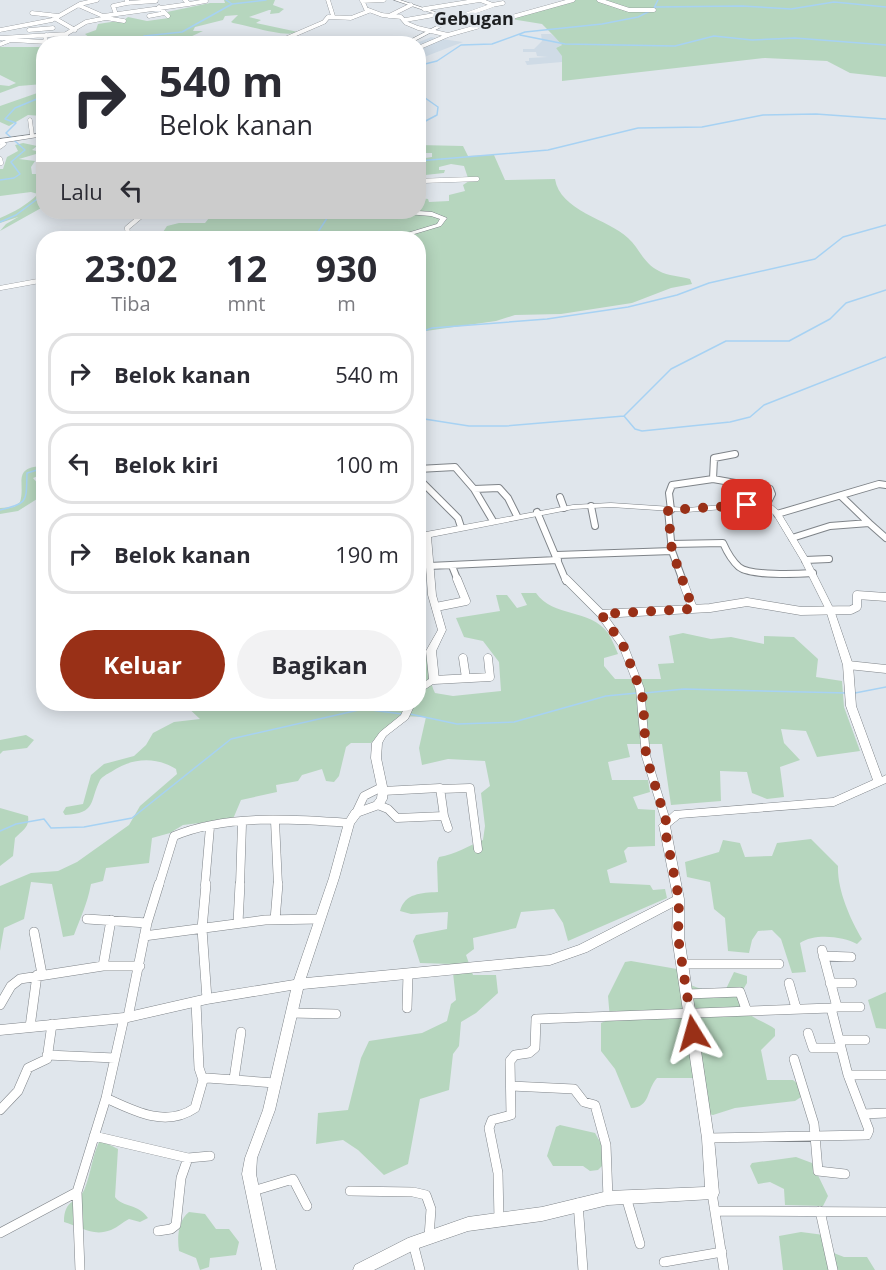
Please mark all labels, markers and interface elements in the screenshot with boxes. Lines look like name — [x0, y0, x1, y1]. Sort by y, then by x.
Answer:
district label: Gebugan — [434, 6, 514, 30]
text: 540 m — [159, 52, 283, 109]
icon: right — [60, 60, 138, 138]
text: Belok kanan — [159, 106, 313, 143]
icon: left — [115, 174, 148, 207]
text: Lalu — [60, 176, 103, 206]
text: 23:02 — [85, 244, 177, 293]
text: 12 — [226, 244, 267, 293]
text: 930 — [316, 244, 377, 293]
text: Tiba — [111, 290, 151, 317]
text: mnt — [227, 290, 265, 317]
text: m — [337, 290, 356, 317]
icon: right — [63, 357, 96, 390]
text: Belok kanan — [114, 359, 251, 389]
text: 540 m — [335, 359, 399, 389]
icon: left — [63, 447, 96, 480]
text: Belok kiri — [114, 449, 219, 479]
text: 100 m — [335, 449, 399, 479]
pin — [721, 479, 772, 530]
icon: arrive — [730, 488, 763, 521]
icon: right — [63, 537, 96, 570]
text: Belok kanan — [114, 539, 251, 569]
text: 190 m — [335, 539, 399, 569]
button: Keluar — [60, 630, 225, 699]
button: Bagikan — [237, 630, 402, 699]
position arrow — [661, 1001, 725, 1065]

